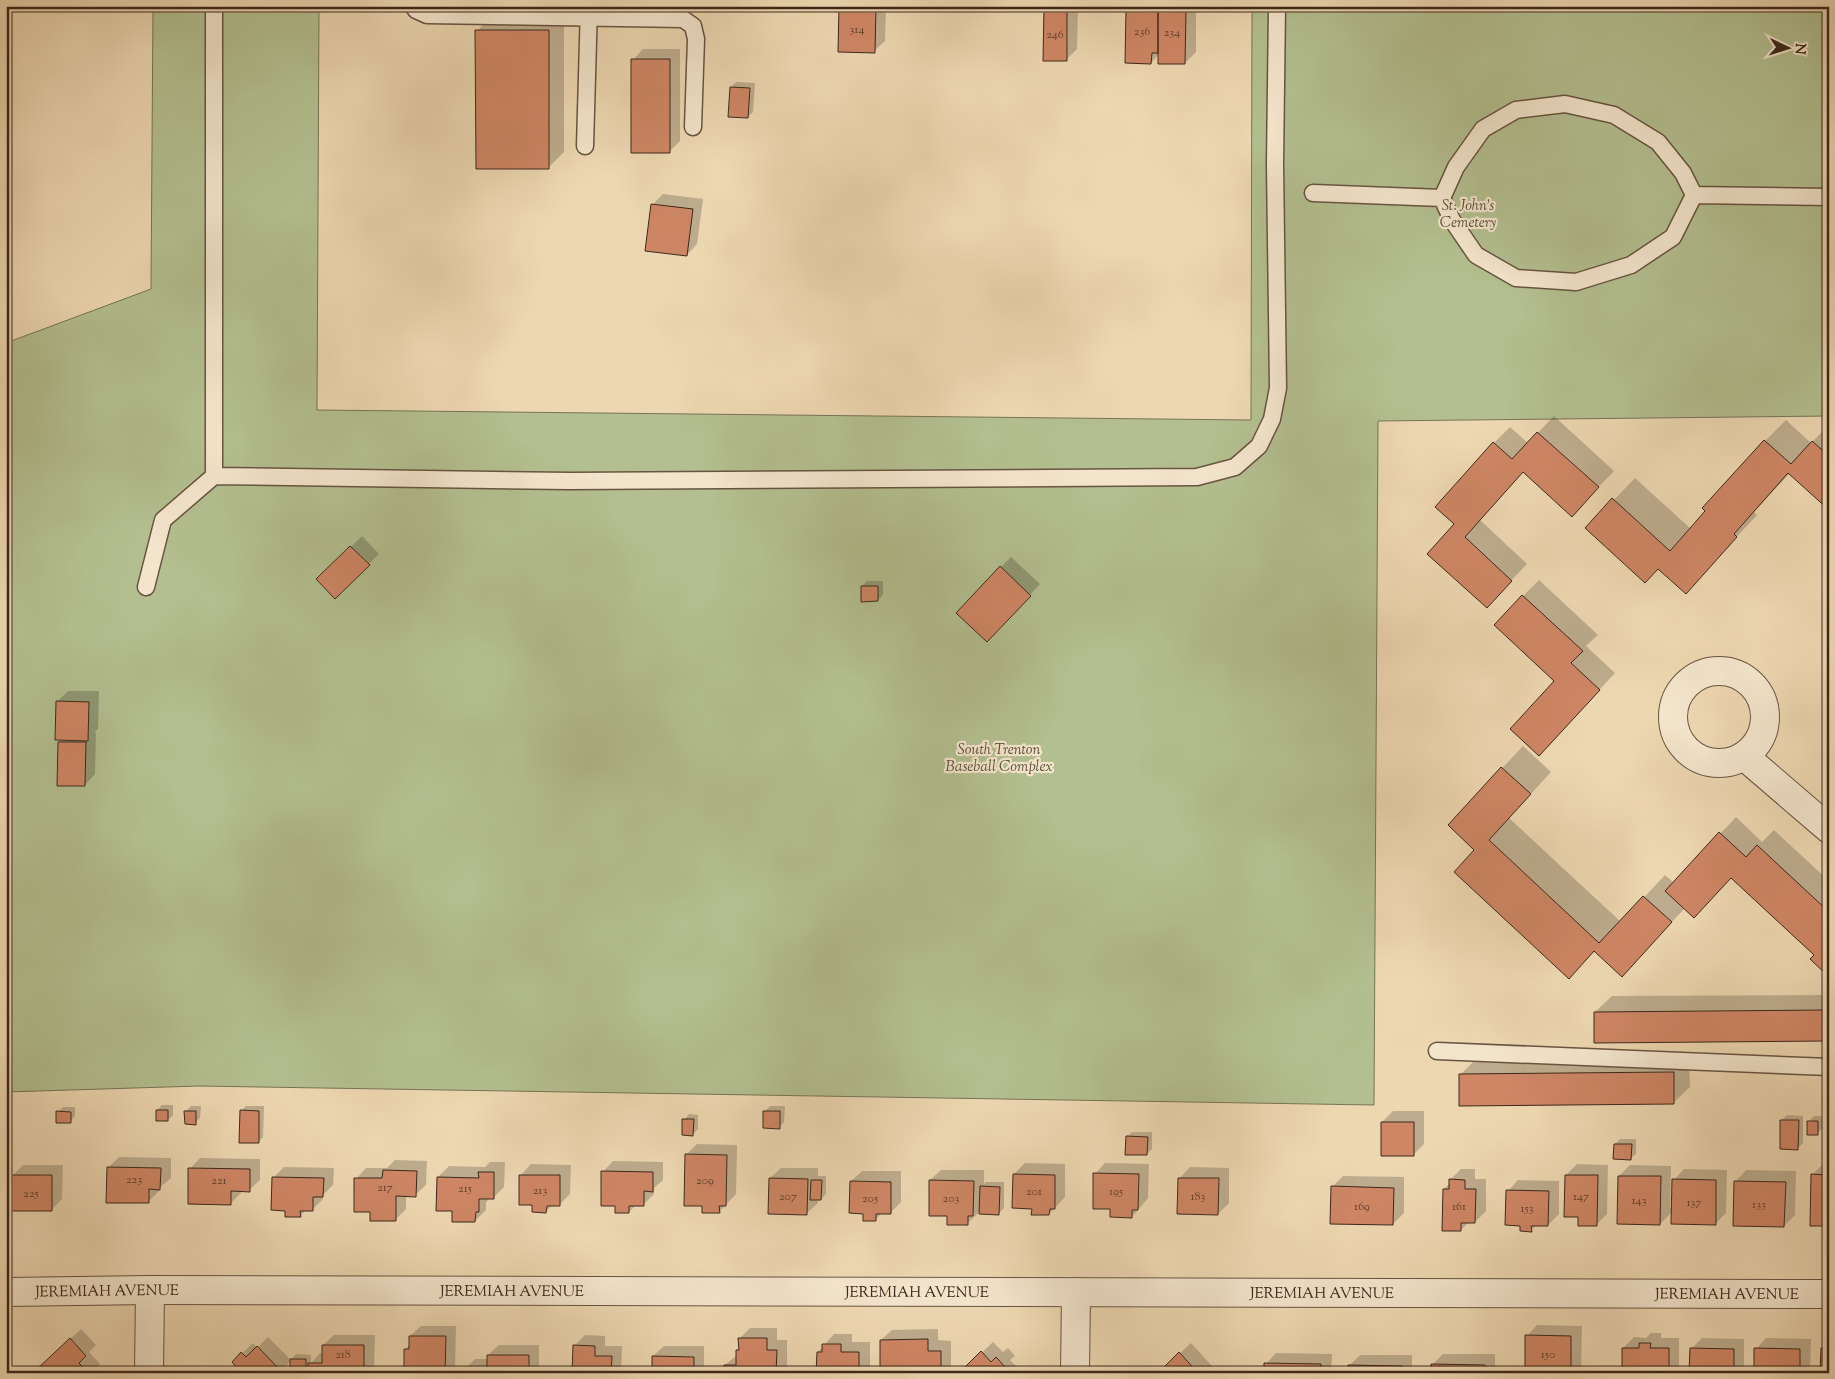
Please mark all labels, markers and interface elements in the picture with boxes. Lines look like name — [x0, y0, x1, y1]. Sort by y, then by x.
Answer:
house number: 314 — [850, 21, 864, 39]
north arrow — [1762, 22, 1812, 72]
house number: 236 — [1134, 23, 1150, 41]
house number: 234 — [1164, 24, 1180, 42]
house number: 246 — [1046, 26, 1064, 44]
text: N — [1789, 42, 1809, 55]
park label: St. John's Cemetery — [1440, 196, 1496, 234]
park label: South Trenton Baseball Complex — [946, 740, 1052, 778]
house number: 223 — [126, 1171, 142, 1189]
house number: 221 — [211, 1172, 227, 1190]
house number: 209 — [696, 1172, 714, 1190]
house number: 217 — [377, 1179, 393, 1197]
house number: 215 — [458, 1180, 472, 1198]
house number: 213 — [533, 1182, 547, 1200]
house number: 201 — [1026, 1183, 1042, 1201]
house number: 195 — [1109, 1183, 1123, 1201]
house number: 225 — [23, 1185, 39, 1203]
house number: 207 — [779, 1188, 797, 1206]
house number: 183 — [1191, 1188, 1206, 1206]
house number: 147 — [1573, 1188, 1589, 1206]
house number: 205 — [862, 1190, 878, 1208]
house number: 203 — [943, 1190, 960, 1208]
house number: 143 — [1632, 1192, 1647, 1210]
house number: 137 — [1687, 1194, 1701, 1212]
house number: 133 — [1752, 1196, 1766, 1214]
house number: 169 — [1354, 1198, 1370, 1216]
house number: 161 — [1452, 1198, 1466, 1216]
house number: 153 — [1520, 1200, 1534, 1218]
street label: JEREMIAH AVENUE — [34, 1281, 179, 1304]
street label: JEREMIAH AVENUE — [439, 1282, 584, 1303]
street label: JEREMIAH AVENUE — [844, 1283, 989, 1304]
street label: JEREMIAH AVENUE — [1249, 1284, 1394, 1305]
street label: JEREMIAH AVENUE — [1654, 1285, 1799, 1306]
house number: 218 — [335, 1346, 351, 1364]
house number: 150 — [1541, 1346, 1555, 1364]

